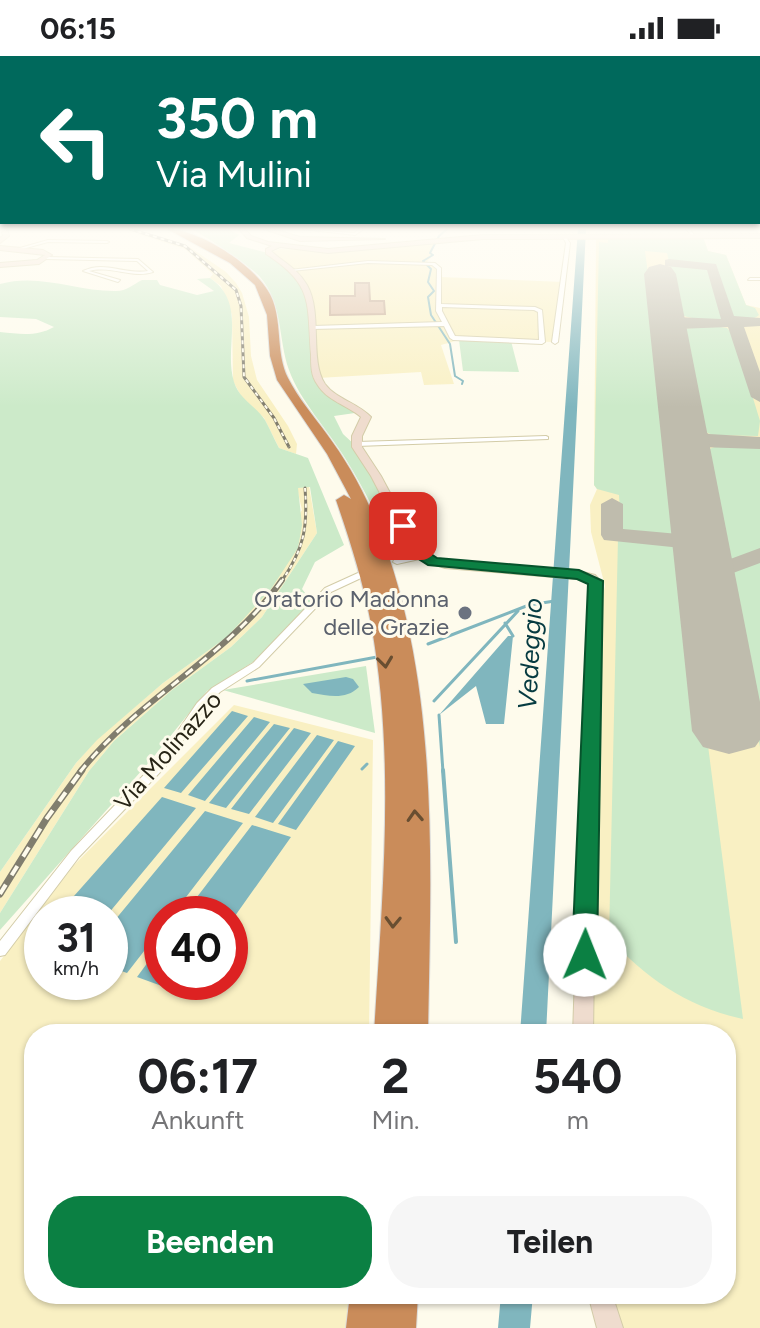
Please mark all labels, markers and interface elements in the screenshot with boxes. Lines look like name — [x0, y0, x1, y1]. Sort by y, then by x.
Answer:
text: 06:15 — [40, 10, 116, 47]
text: 350 m — [156, 85, 318, 152]
icon: left — [24, 88, 128, 192]
text: Via Mulini — [156, 153, 312, 196]
pin — [369, 492, 437, 560]
icon: arrive — [381, 504, 425, 548]
place label: Oratorio Madonna delle Grazie — [254, 584, 449, 641]
water label: Vedeggio — [511, 597, 549, 711]
marker: Oratorio Madonna delle Grazie — [456, 604, 474, 622]
one-way arrow — [376, 656, 393, 669]
street label: Via Molinazzo — [108, 685, 227, 816]
one-way arrow — [406, 809, 423, 822]
speed limit sign: 40 — [144, 896, 248, 1000]
position arrow — [543, 913, 627, 997]
text: 31 — [56, 914, 96, 962]
one-way arrow — [384, 916, 401, 929]
text: km/h — [53, 956, 99, 980]
text: 06:17 — [138, 1047, 258, 1105]
text: 2 — [382, 1047, 409, 1105]
text: 540 — [533, 1047, 622, 1105]
text: Ankunft — [151, 1104, 244, 1136]
text: Min. — [372, 1104, 419, 1136]
text: m — [567, 1104, 589, 1136]
button: Beenden — [48, 1196, 372, 1288]
button: Teilen — [388, 1196, 712, 1288]

